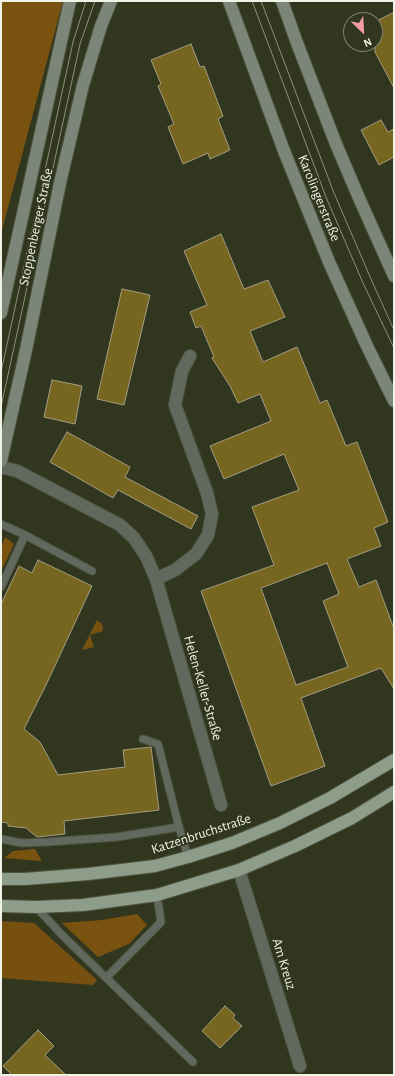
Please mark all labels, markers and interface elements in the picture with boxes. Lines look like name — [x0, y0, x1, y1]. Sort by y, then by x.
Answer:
north arrow — [343, 12, 383, 52]
text: N — [362, 36, 373, 49]
street label: Karolingerstraße — [294, 152, 344, 244]
street label: Stoppenberger Straße — [15, 167, 57, 287]
street label: Helen-Keller-Straße — [180, 634, 226, 742]
street label: Katzenbruchstraße — [149, 810, 253, 858]
street label: Am Kreuz — [268, 936, 300, 992]

